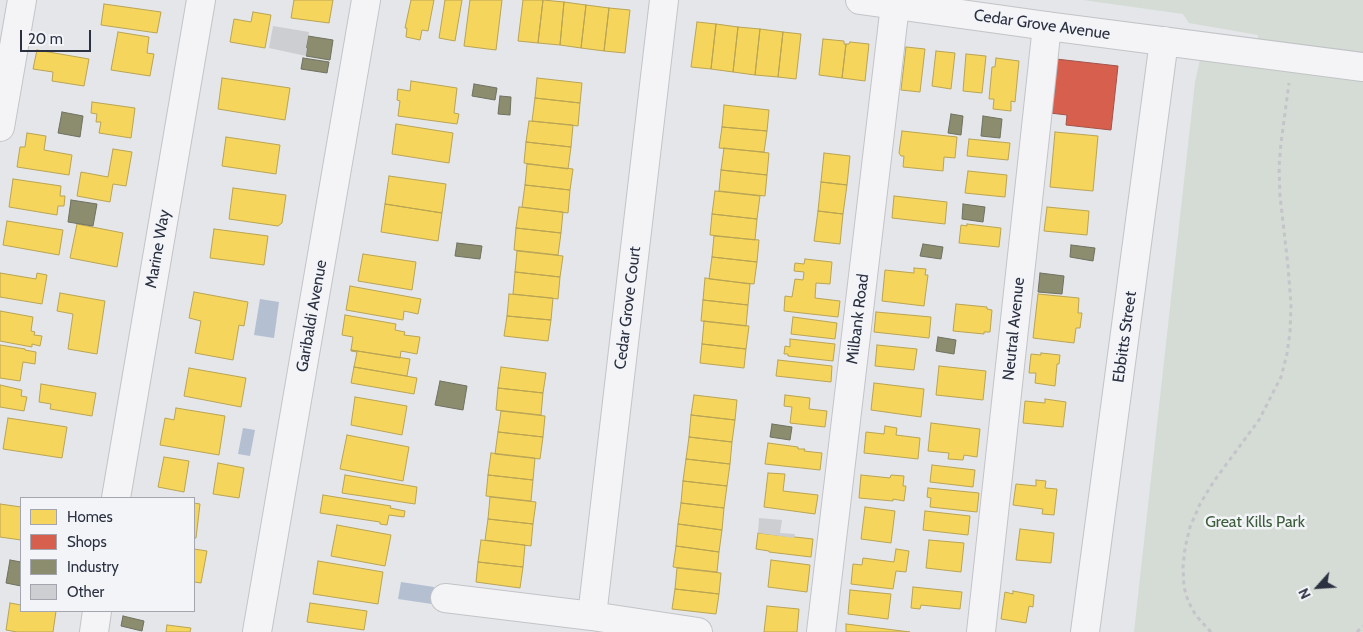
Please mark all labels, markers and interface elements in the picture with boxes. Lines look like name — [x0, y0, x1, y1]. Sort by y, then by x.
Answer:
street label: Cedar Grove Avenue — [973, 6, 1111, 44]
scale bar — [22, 20, 94, 52]
text: 20 m — [28, 30, 63, 48]
street label: Marine Way — [142, 208, 174, 290]
street label: Cedar Grove Court — [611, 245, 645, 371]
street label: Garibaldi Avenue — [293, 258, 331, 374]
street label: Milbank Road — [843, 273, 873, 365]
street label: Neutral Avenue — [999, 276, 1029, 382]
street label: Ebbitts Street — [1109, 290, 1141, 384]
legend — [20, 497, 195, 612]
text: Homes — [67, 508, 113, 526]
park label: Great Kills Park — [1205, 512, 1305, 532]
text: Shops — [67, 533, 107, 551]
text: Industry — [67, 558, 119, 576]
north arrow — [1293, 562, 1343, 612]
text: Other — [67, 583, 104, 601]
text: N — [1294, 585, 1315, 602]

